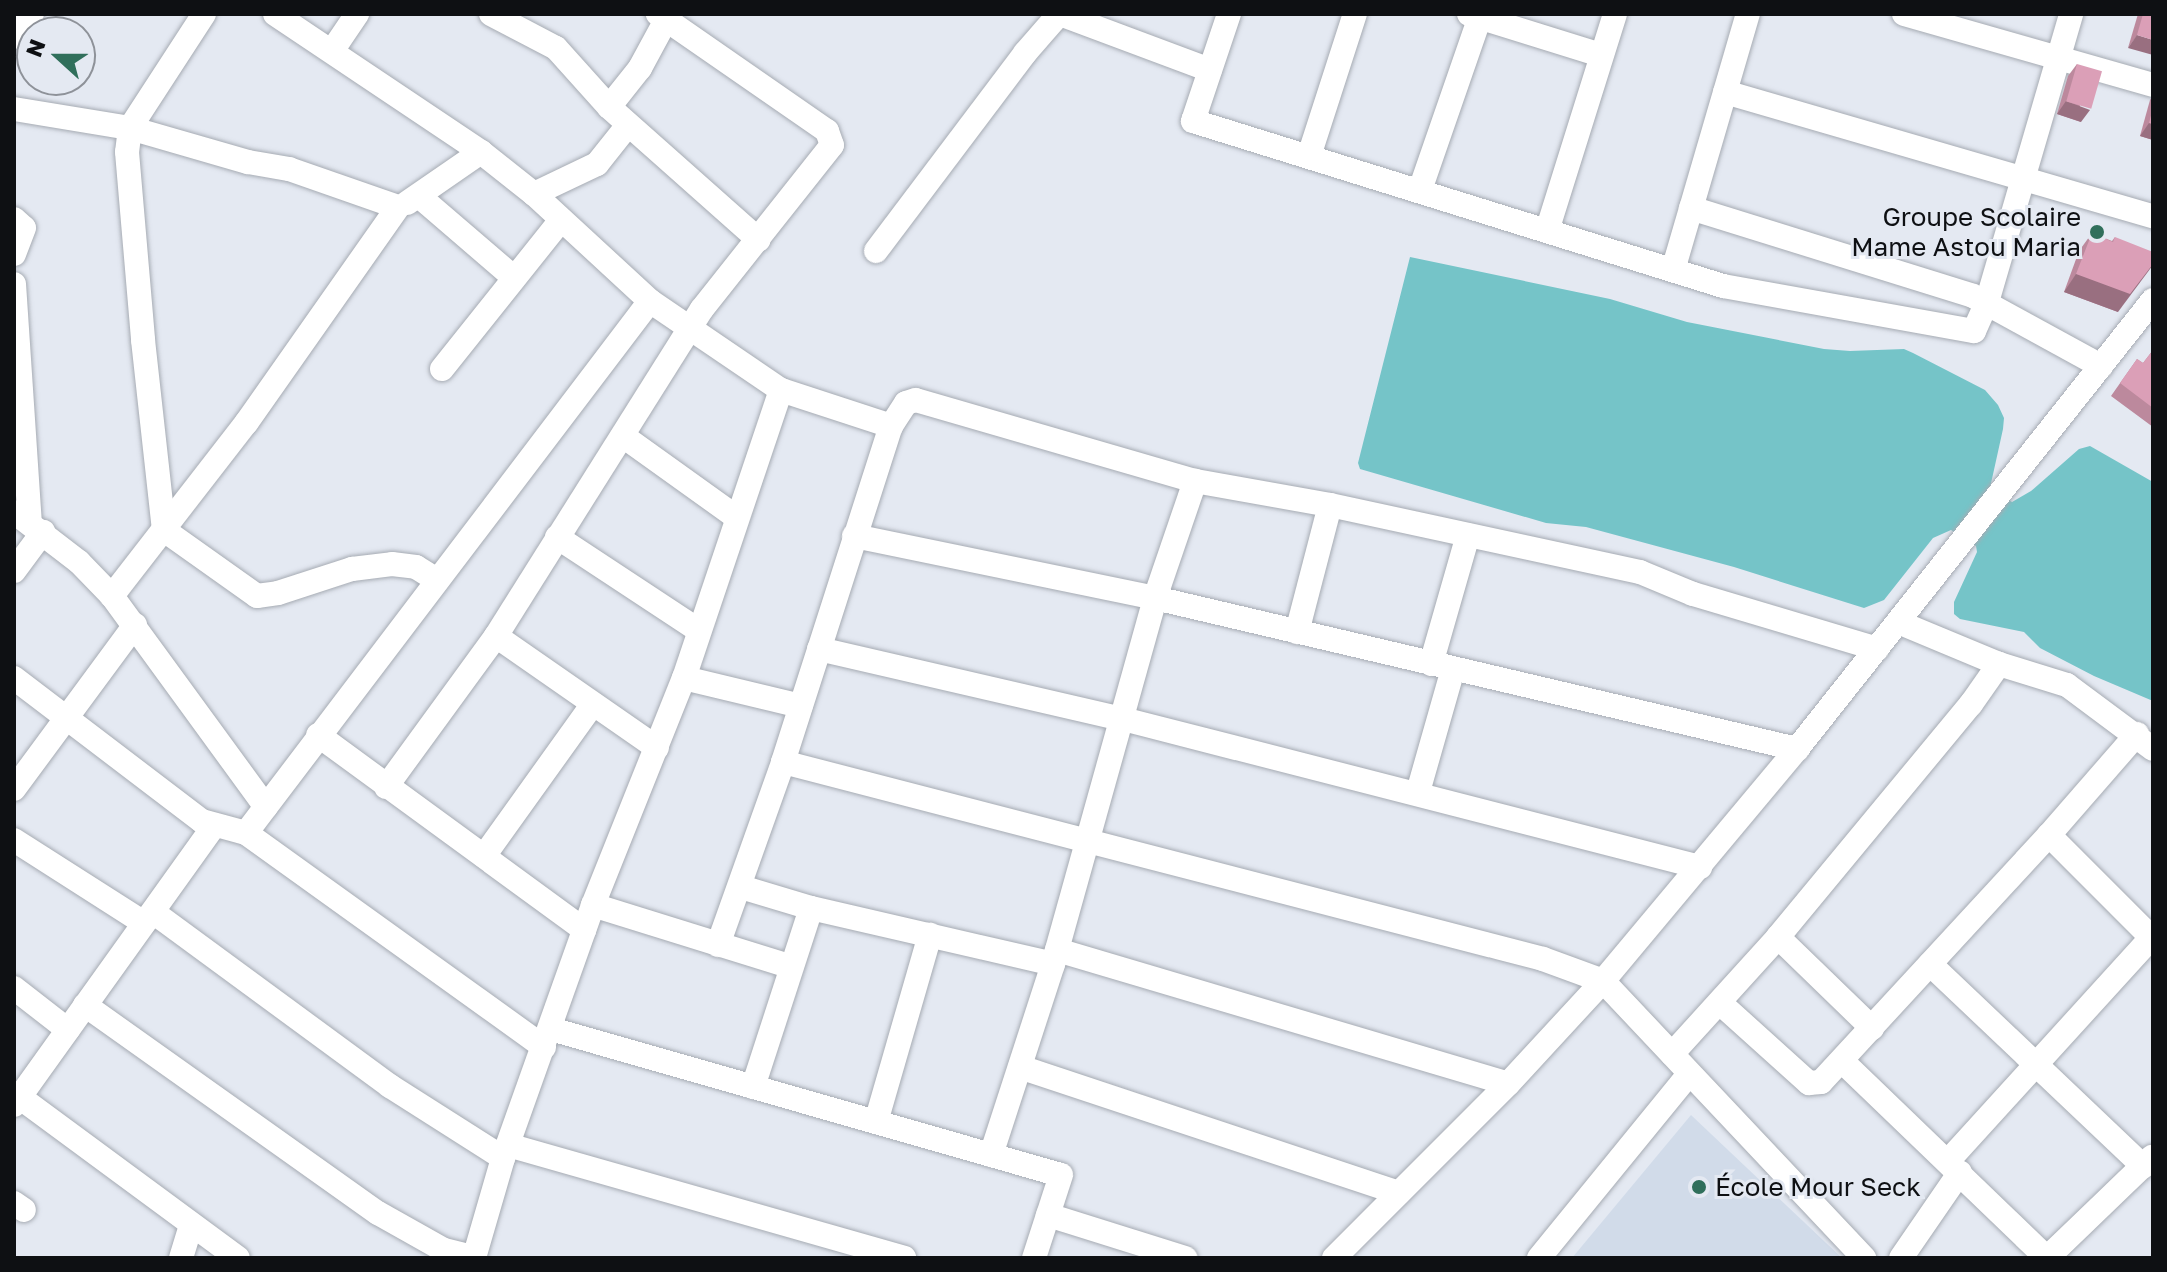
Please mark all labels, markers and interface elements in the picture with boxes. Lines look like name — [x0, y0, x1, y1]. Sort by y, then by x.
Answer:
north arrow — [16, 16, 96, 96]
text: N — [19, 35, 51, 61]
place label: Groupe Scolaire Mame Astou Maria — [1851, 201, 2081, 262]
marker: Groupe Scolaire Mame Astou Maria — [2088, 223, 2106, 241]
place label: École Mour Seck — [1715, 1171, 1921, 1203]
marker: École Mour Seck — [1690, 1178, 1708, 1196]

